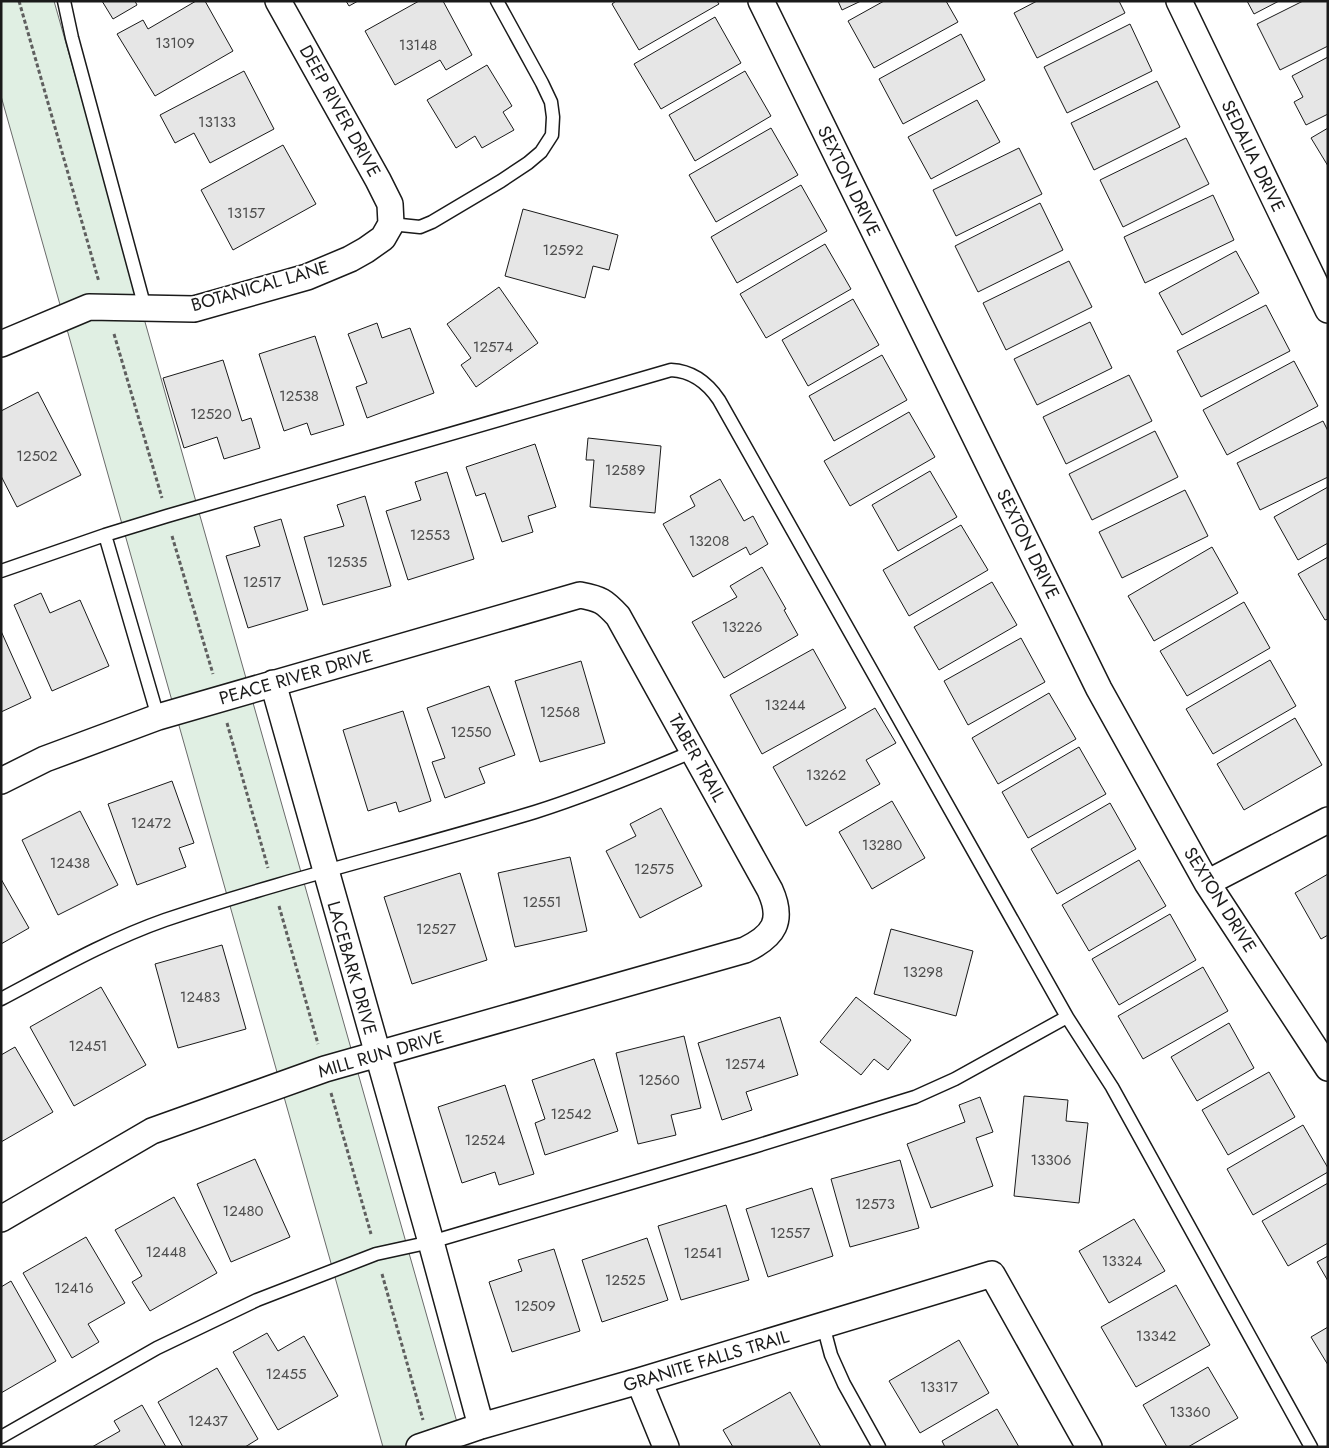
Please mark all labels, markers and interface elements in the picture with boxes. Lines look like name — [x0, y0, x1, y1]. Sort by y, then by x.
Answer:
house number: 13109 — [155, 32, 195, 54]
house number: 13148 — [399, 34, 437, 56]
street label: DEEP RIVER DRIVE — [293, 40, 387, 182]
street label: SEDALIA DRIVE — [1215, 96, 1291, 216]
house number: 13133 — [198, 111, 236, 133]
street label: SEXTON DRIVE — [811, 121, 887, 241]
house number: 13157 — [227, 202, 265, 224]
house number: 12592 — [543, 239, 583, 261]
street label: BOTANICAL LANE — [188, 254, 332, 318]
house number: 12574 — [473, 336, 513, 358]
house number: 12538 — [279, 385, 319, 407]
house number: 12520 — [190, 403, 232, 425]
house number: 12502 — [16, 445, 58, 467]
house number: 12589 — [605, 459, 645, 481]
street label: SEXTON DRIVE — [990, 484, 1066, 604]
house number: 12553 — [410, 524, 450, 546]
house number: 13208 — [689, 530, 729, 552]
house number: 12535 — [327, 551, 367, 573]
house number: 12517 — [243, 571, 281, 593]
house number: 13226 — [722, 616, 762, 638]
street label: PEACE RIVER DRIVE — [216, 643, 376, 711]
house number: 13244 — [765, 694, 806, 716]
house number: 12568 — [540, 701, 580, 723]
street label: TABER TRAIL — [662, 709, 732, 807]
house number: 12550 — [450, 721, 492, 743]
house number: 13262 — [806, 764, 846, 786]
house number: 12472 — [131, 812, 171, 834]
house number: 13280 — [862, 834, 902, 856]
street label: SEXTON DRIVE — [1177, 842, 1263, 958]
house number: 12438 — [50, 852, 90, 874]
house number: 12575 — [634, 858, 674, 880]
house number: 12551 — [523, 891, 561, 913]
street label: LACEBARK DRIVE — [320, 898, 384, 1038]
house number: 12527 — [416, 918, 456, 940]
house number: 13298 — [903, 961, 943, 983]
house number: 12483 — [180, 986, 220, 1008]
street label: MILL RUN DRIVE — [315, 1024, 447, 1084]
house number: 12451 — [68, 1035, 108, 1057]
house number: 12574 — [725, 1053, 765, 1075]
house number: 12560 — [638, 1069, 680, 1091]
house number: 12542 — [550, 1103, 592, 1125]
house number: 12524 — [464, 1129, 506, 1151]
house number: 13306 — [1031, 1149, 1071, 1171]
house number: 12573 — [855, 1193, 895, 1215]
house number: 12480 — [222, 1200, 264, 1222]
house number: 12557 — [770, 1222, 810, 1244]
house number: 12448 — [146, 1241, 186, 1263]
house number: 12541 — [683, 1242, 723, 1264]
house number: 13324 — [1102, 1250, 1142, 1272]
house number: 12525 — [605, 1269, 645, 1291]
house number: 12416 — [54, 1277, 94, 1299]
house number: 12509 — [514, 1295, 556, 1317]
street label: GRANITE FALLS TRAIL — [620, 1323, 792, 1399]
house number: 13342 — [1136, 1325, 1176, 1347]
house number: 12455 — [266, 1363, 306, 1385]
house number: 13317 — [920, 1376, 958, 1398]
house number: 13360 — [1170, 1401, 1210, 1423]
house number: 12437 — [188, 1410, 228, 1432]

